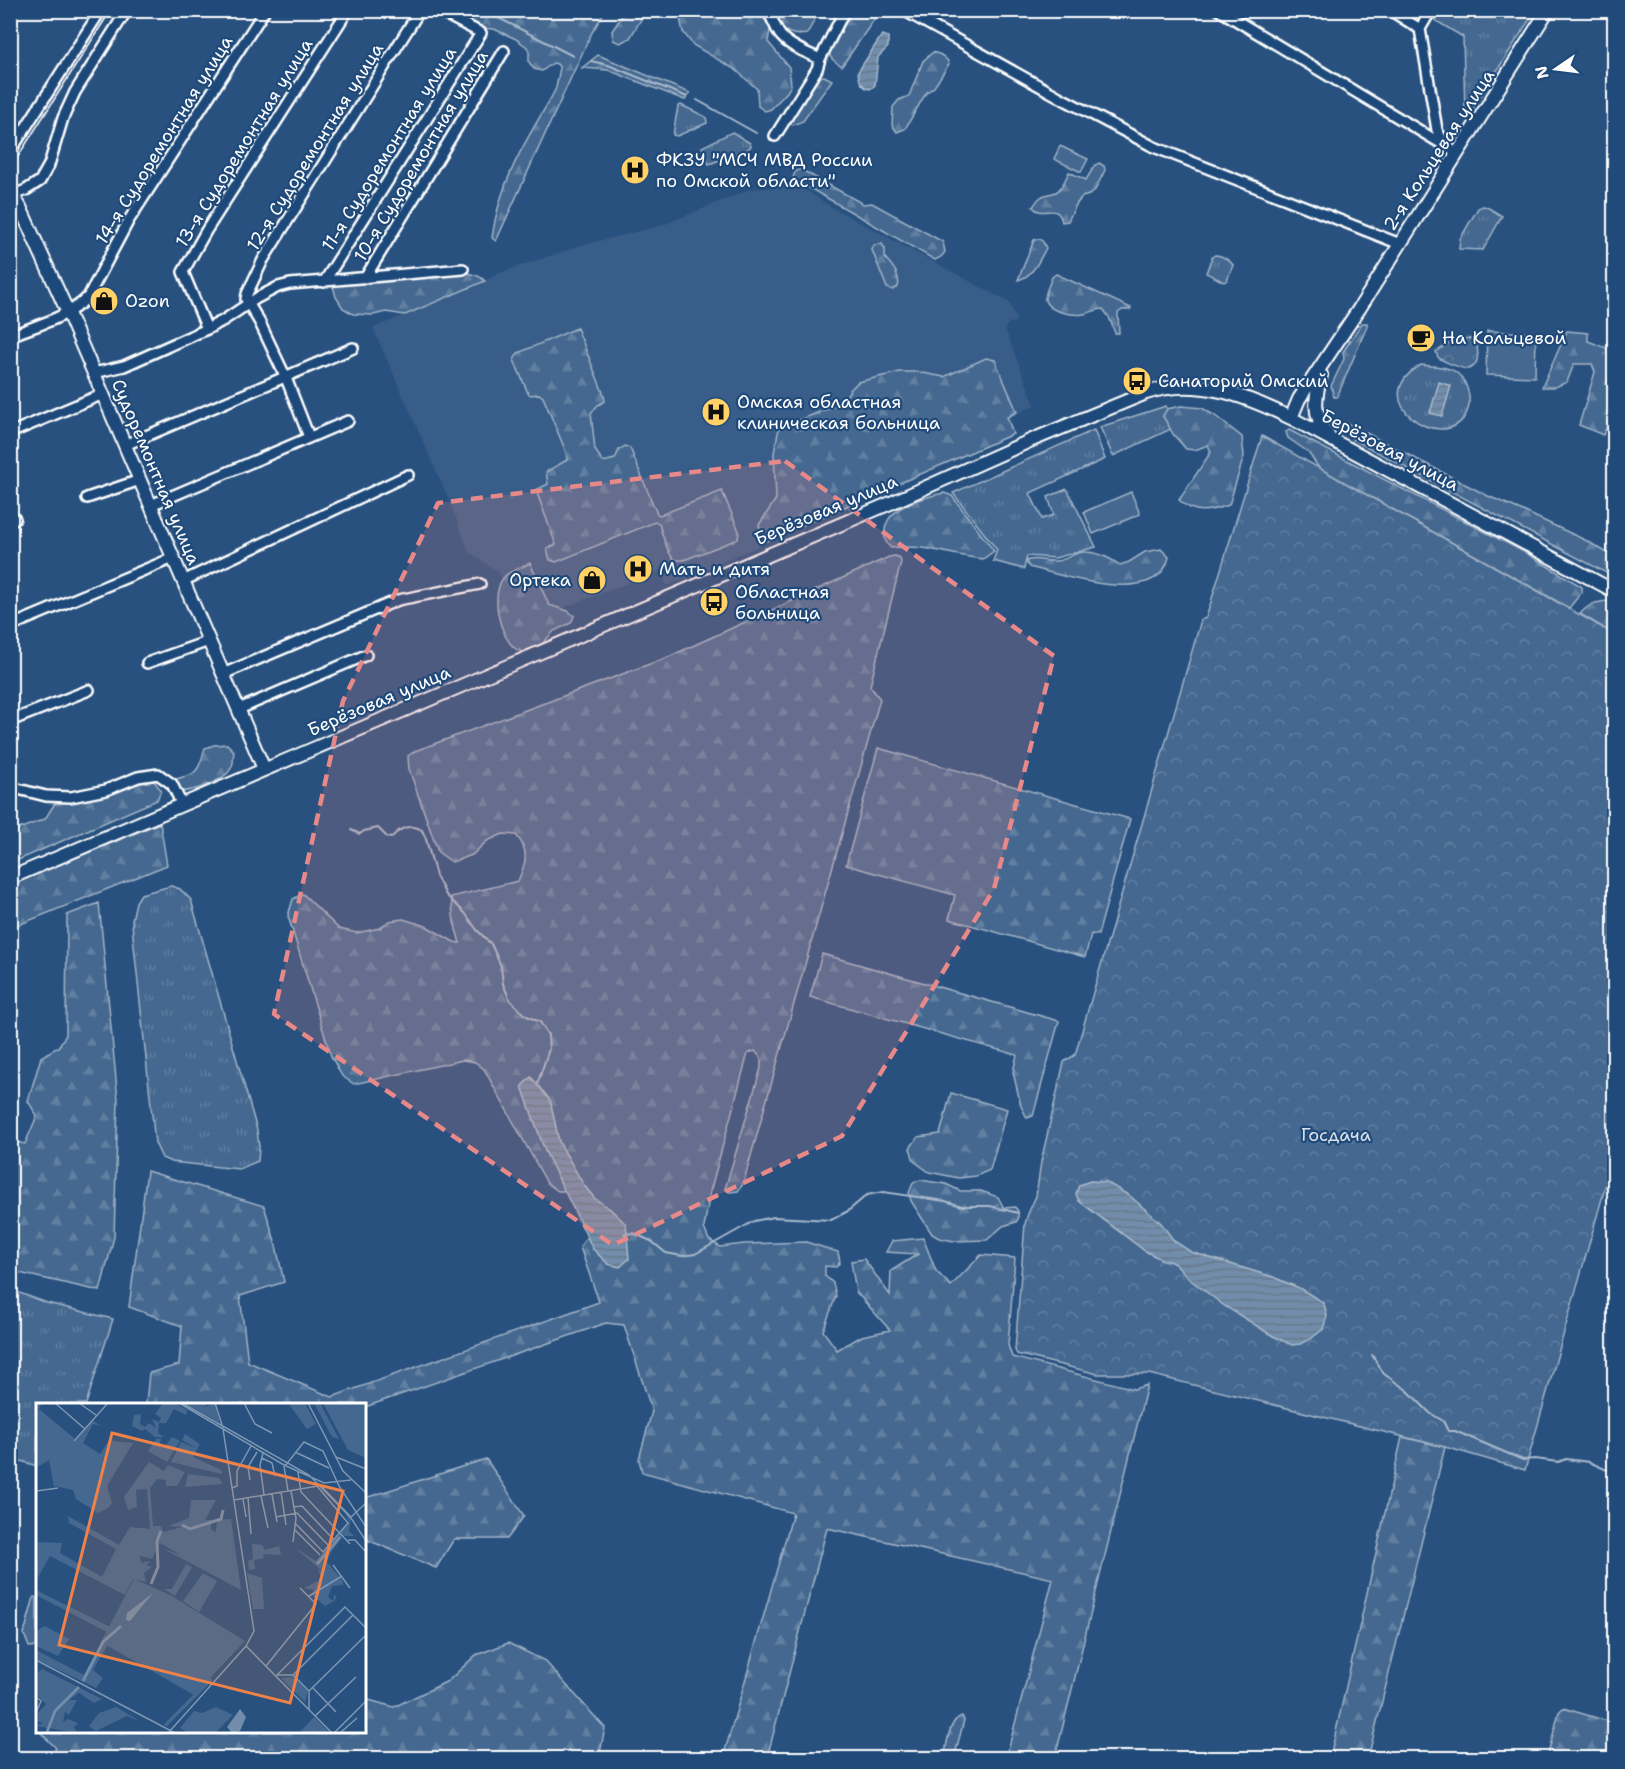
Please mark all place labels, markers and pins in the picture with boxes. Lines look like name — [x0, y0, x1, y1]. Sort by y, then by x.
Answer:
place label: ФКЗУ "МСЧ МВД России по Омской области" — [656, 148, 873, 193]
hospital icon: ФКЗУ "МСЧ МВД России по Омской области" — [619, 154, 651, 186]
shop icon: Ozon — [88, 285, 120, 317]
place label: Ozon — [125, 289, 170, 313]
cafe icon: На Кольцевой — [1405, 322, 1437, 354]
place label: На Кольцевой — [1442, 326, 1566, 350]
bus stop icon: Санаторий Омский — [1121, 365, 1153, 397]
place label: Санаторий Омский — [1158, 369, 1329, 393]
place label: Омская областная клиническая больница — [737, 390, 940, 435]
hospital icon: Омская областная клиническая больница — [700, 396, 732, 428]
hospital icon: Мать и дитя — [622, 553, 654, 585]
place label: Мать и дитя — [659, 557, 770, 581]
shop icon: Ортека — [576, 564, 608, 596]
place label: Ортека — [509, 568, 571, 592]
place label: Областная больница — [735, 580, 829, 625]
bus stop icon: Областная больница — [698, 586, 730, 618]

